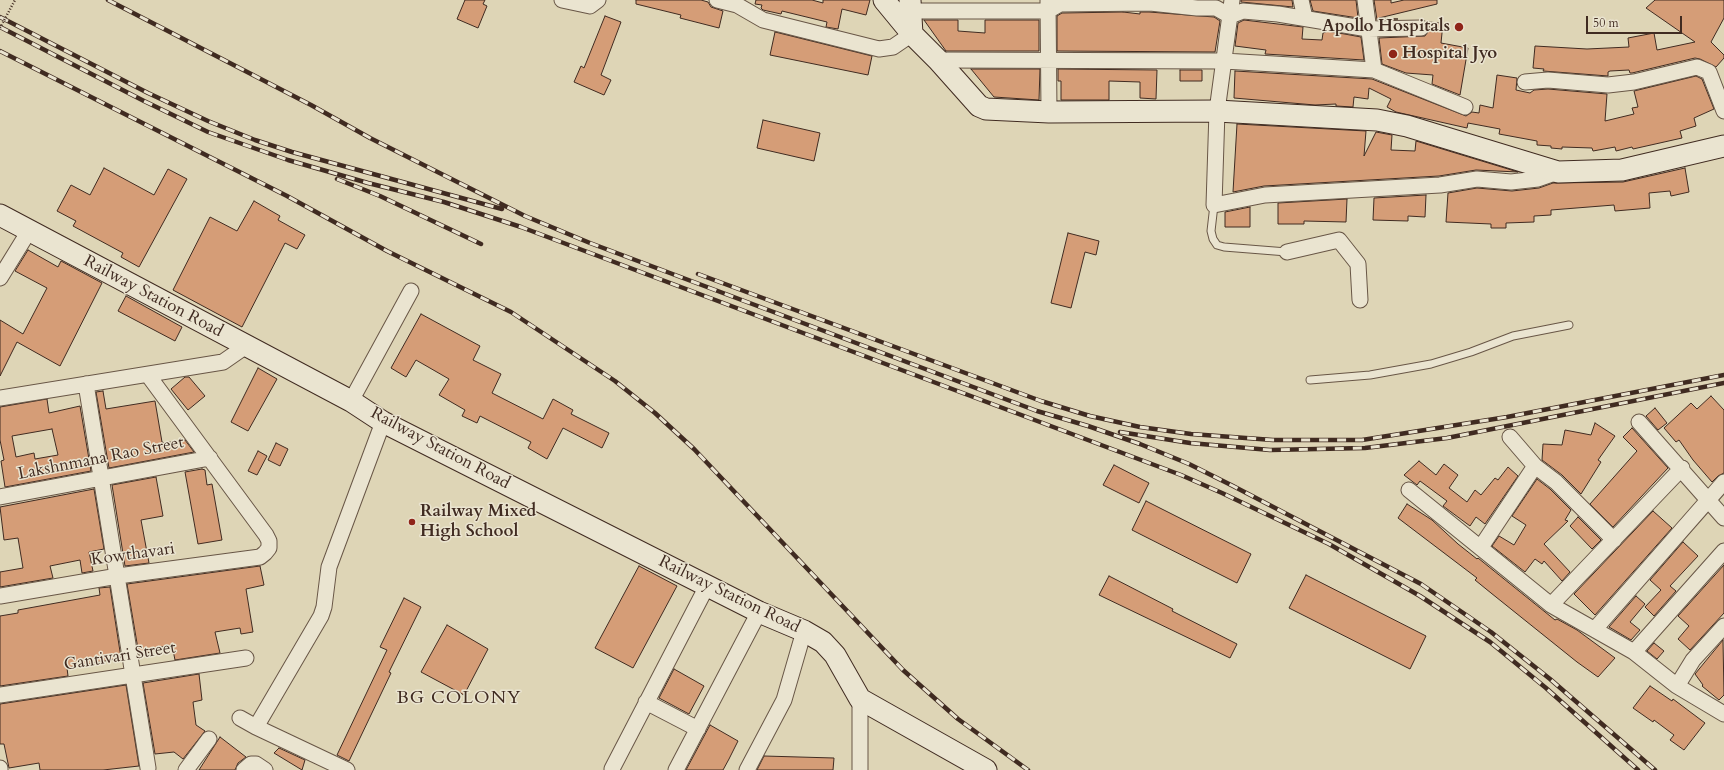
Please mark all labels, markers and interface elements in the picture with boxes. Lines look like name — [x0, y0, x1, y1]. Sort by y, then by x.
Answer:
scale bar — [1588, 8, 1684, 34]
text: 50 m — [1593, 15, 1619, 31]
place label: Apollo Hospitals — [1322, 17, 1450, 37]
marker: Apollo Hospitals — [1453, 21, 1465, 33]
place label: Hospital Jyo — [1402, 44, 1497, 64]
marker: Hospital Jyo — [1387, 48, 1399, 60]
street label: Railway Station Road — [80, 252, 226, 342]
street label: Railway Station Road — [367, 404, 513, 494]
street label: Lakshnmana Rao Street — [16, 433, 186, 485]
place label: Railway Mixed High School — [420, 502, 536, 542]
marker: Railway Mixed High School — [407, 517, 417, 527]
street label: Kowthavari — [90, 539, 176, 571]
street label: Railway Station Road — [655, 552, 803, 638]
street label: Gantivari Street — [63, 638, 177, 676]
district label: BG COLONY — [397, 688, 521, 710]

